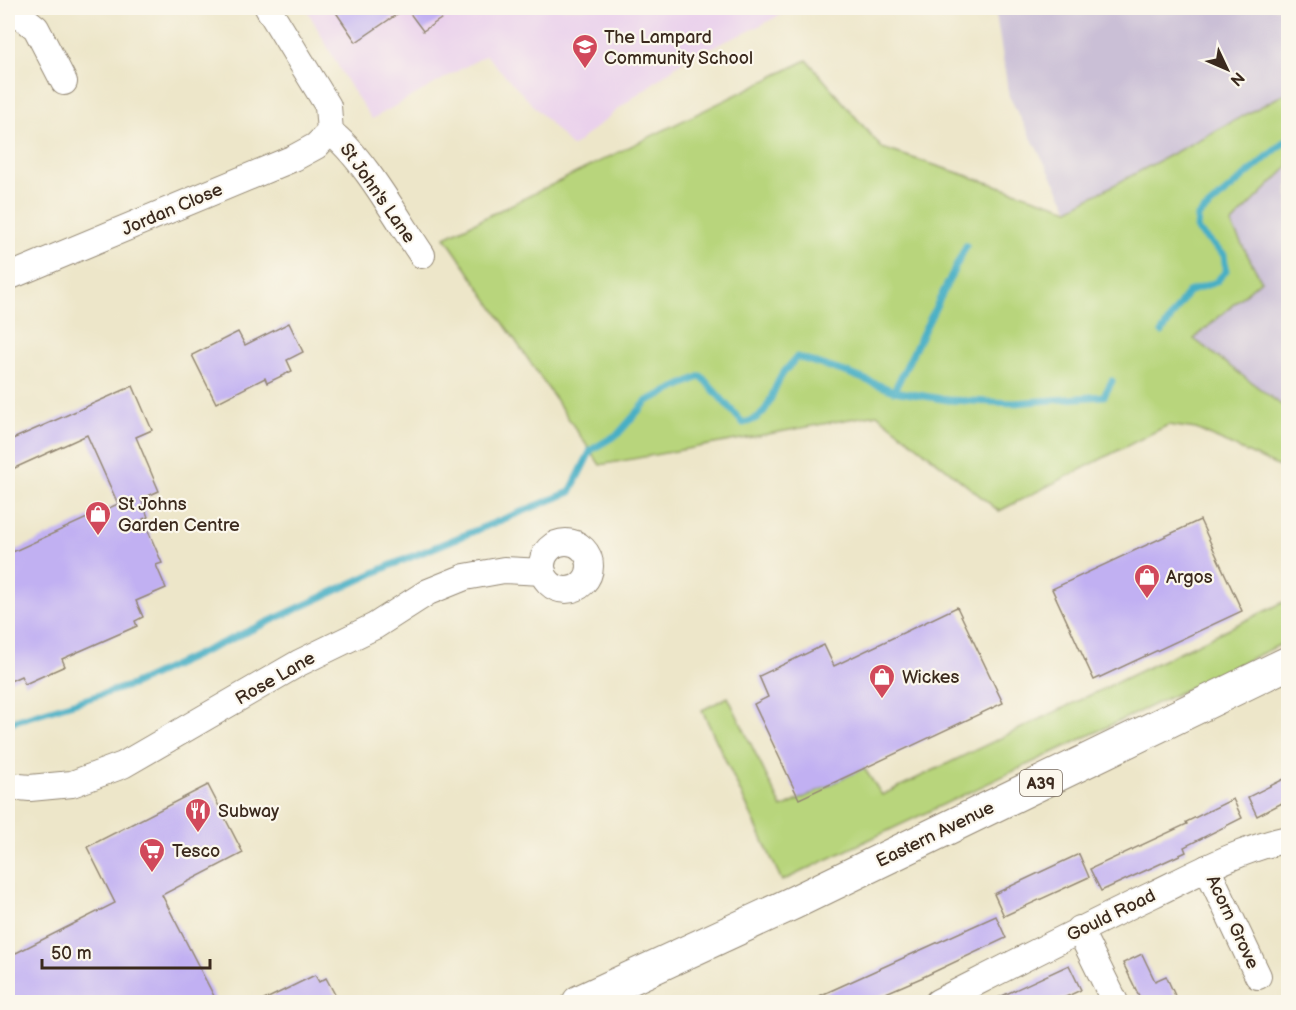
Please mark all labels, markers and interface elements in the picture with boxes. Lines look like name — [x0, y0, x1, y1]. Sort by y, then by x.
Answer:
place label: The Lampard Community School — [604, 27, 753, 69]
school or university icon: The Lampard Community School — [570, 32, 600, 70]
north arrow — [1197, 39, 1257, 99]
text: N — [1226, 67, 1248, 89]
street label: St John's Lane — [336, 139, 420, 247]
street label: Jordan Close — [119, 179, 226, 240]
place label: St Johns Garden Centre — [118, 494, 240, 536]
shop icon: St Johns Garden Centre — [83, 499, 113, 537]
shop icon: Argos — [1132, 562, 1162, 600]
place label: Argos — [1166, 567, 1213, 588]
street label: Rose Lane — [232, 647, 319, 710]
shop icon: Wickes — [867, 662, 897, 700]
place label: Wickes — [902, 667, 960, 688]
road number: A39 — [1020, 770, 1062, 796]
restaurant icon: Subway — [183, 796, 213, 834]
street label: Eastern Avenue — [873, 797, 998, 872]
place label: Subway — [218, 801, 280, 822]
supermarket icon: Tesco — [137, 836, 167, 874]
place label: Tesco — [172, 841, 220, 862]
street label: Acorn Grove — [1202, 872, 1264, 973]
street label: Gould Road — [1063, 885, 1159, 946]
scale bar — [42, 932, 210, 970]
text: 50 m — [51, 943, 92, 964]

